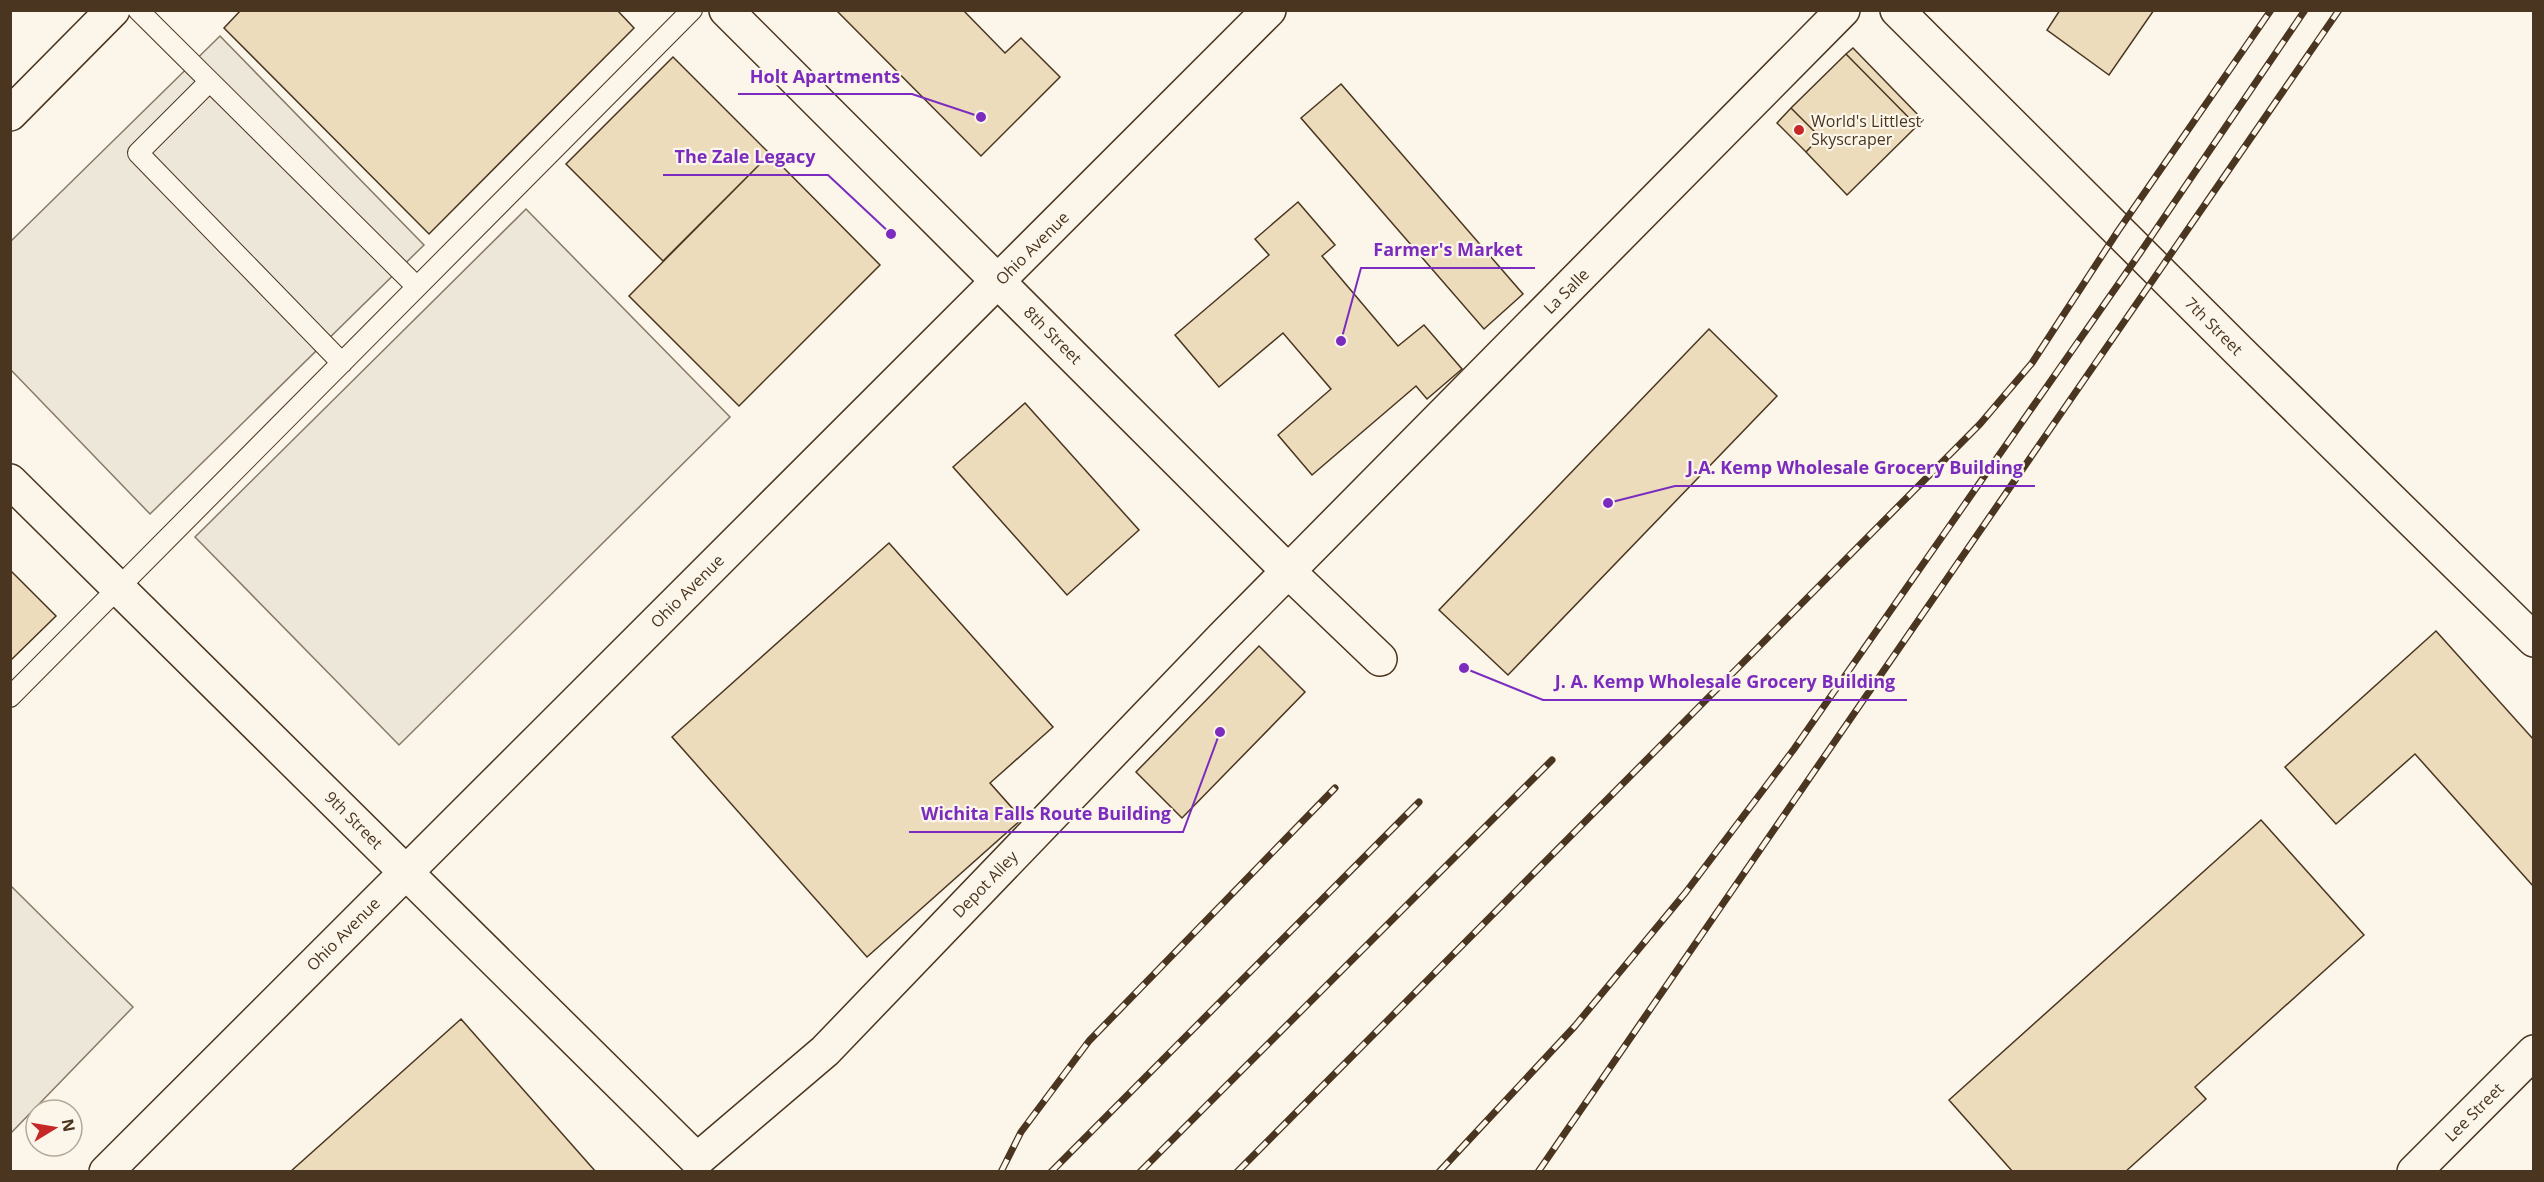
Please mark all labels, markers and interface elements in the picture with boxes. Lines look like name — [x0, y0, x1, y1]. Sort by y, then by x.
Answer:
callout: Holt Apartments — [738, 58, 912, 94]
text: Holt Apartments — [750, 64, 900, 88]
place label: World's Littlest Skyscraper — [1811, 110, 1922, 150]
marker: World's Littlest Skyscraper — [1792, 123, 1806, 137]
callout: The Zale Legacy — [663, 139, 828, 175]
text: The Zale Legacy — [674, 144, 816, 168]
street label: Ohio Avenue — [990, 206, 1074, 290]
callout: Farmer's Market — [1361, 232, 1535, 268]
text: Farmer's Market — [1373, 237, 1523, 261]
street label: La Salle — [1538, 263, 1594, 319]
street label: 7th Street — [2180, 292, 2248, 360]
street label: 8th Street — [1019, 301, 1087, 369]
callout: J.A. Kemp Wholesale Grocery Building — [1675, 450, 2035, 486]
text: J.A. Kemp Wholesale Grocery Building — [1685, 455, 2023, 479]
street label: Ohio Avenue — [645, 549, 729, 633]
callout: J. A. Kemp Wholesale Grocery Building — [1543, 664, 1907, 700]
text: J. A. Kemp Wholesale Grocery Building — [1553, 669, 1895, 693]
street label: 9th Street — [320, 786, 388, 854]
callout: Wichita Falls Route Building — [909, 796, 1183, 832]
text: Wichita Falls Route Building — [921, 801, 1171, 825]
street label: Depot Alley — [948, 845, 1023, 922]
street label: Ohio Avenue — [301, 892, 385, 976]
street label: Lee Street — [2440, 1077, 2509, 1146]
north arrow — [24, 1098, 84, 1158]
text: N — [57, 1117, 81, 1134]

